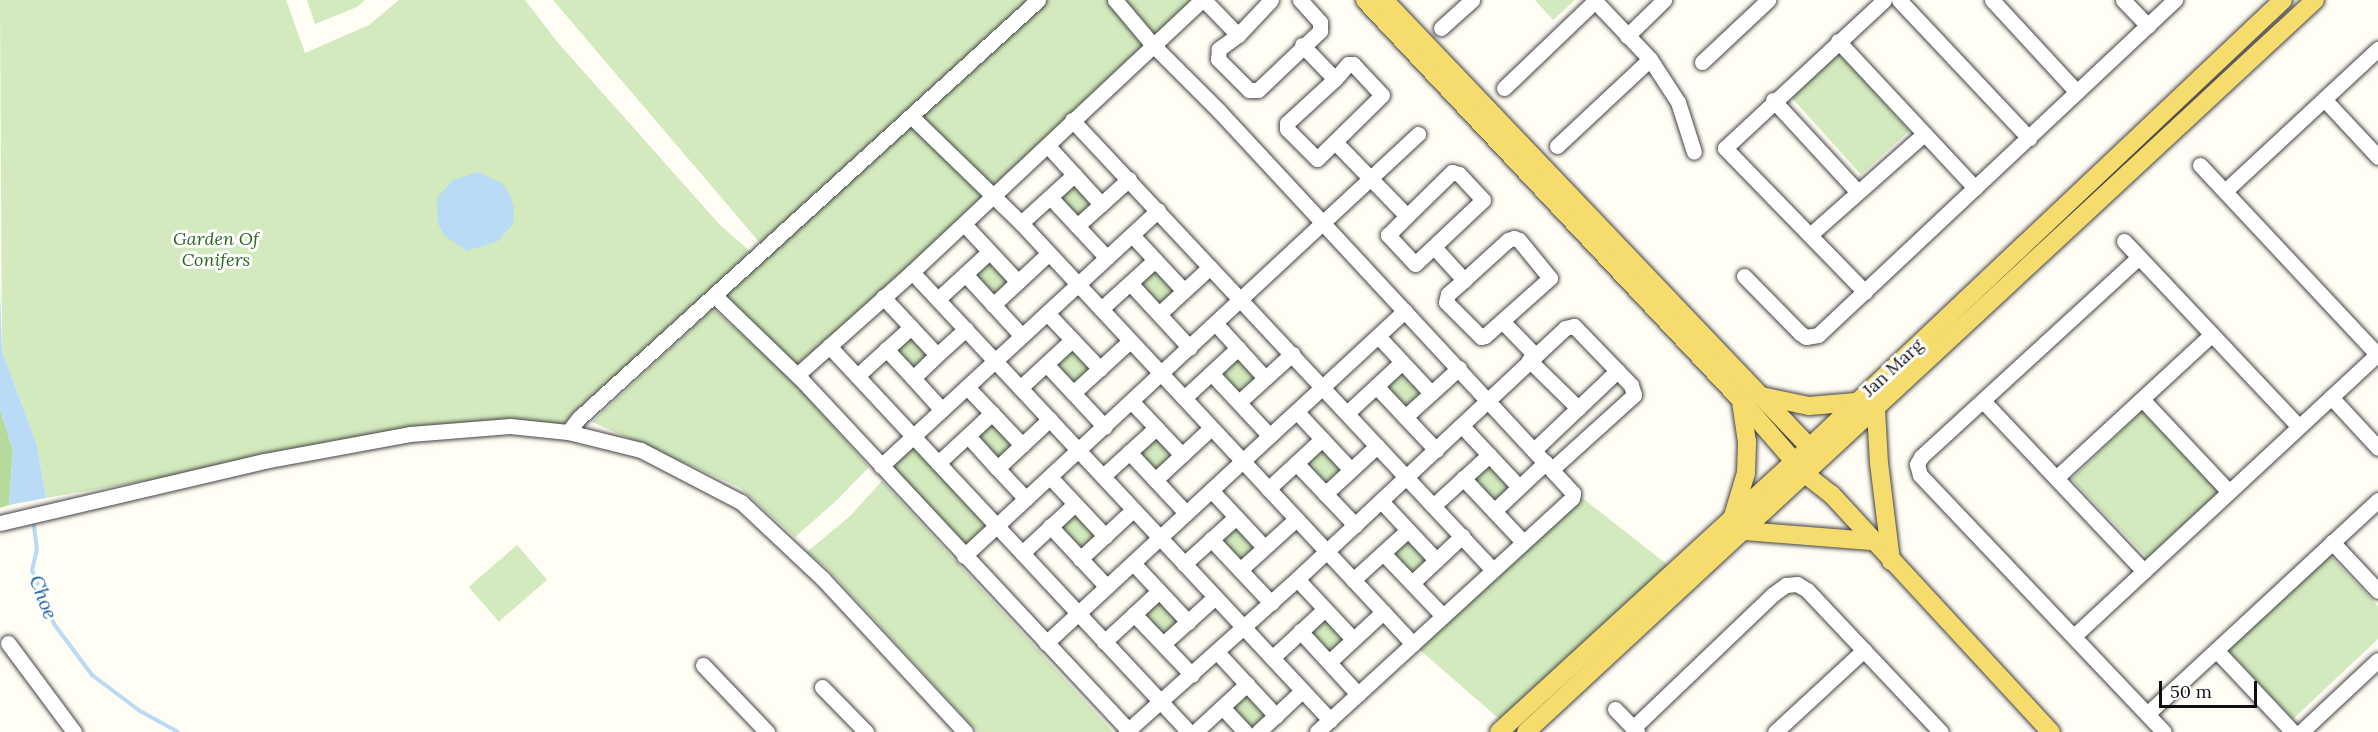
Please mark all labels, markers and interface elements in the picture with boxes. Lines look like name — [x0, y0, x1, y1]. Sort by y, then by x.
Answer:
park label: Garden Of Conifers — [173, 229, 259, 272]
street label: Jan Marg — [1858, 335, 1928, 401]
water label: Choe — [25, 572, 63, 622]
scale bar — [2162, 669, 2260, 707]
text: 50 m — [2170, 680, 2212, 703]

